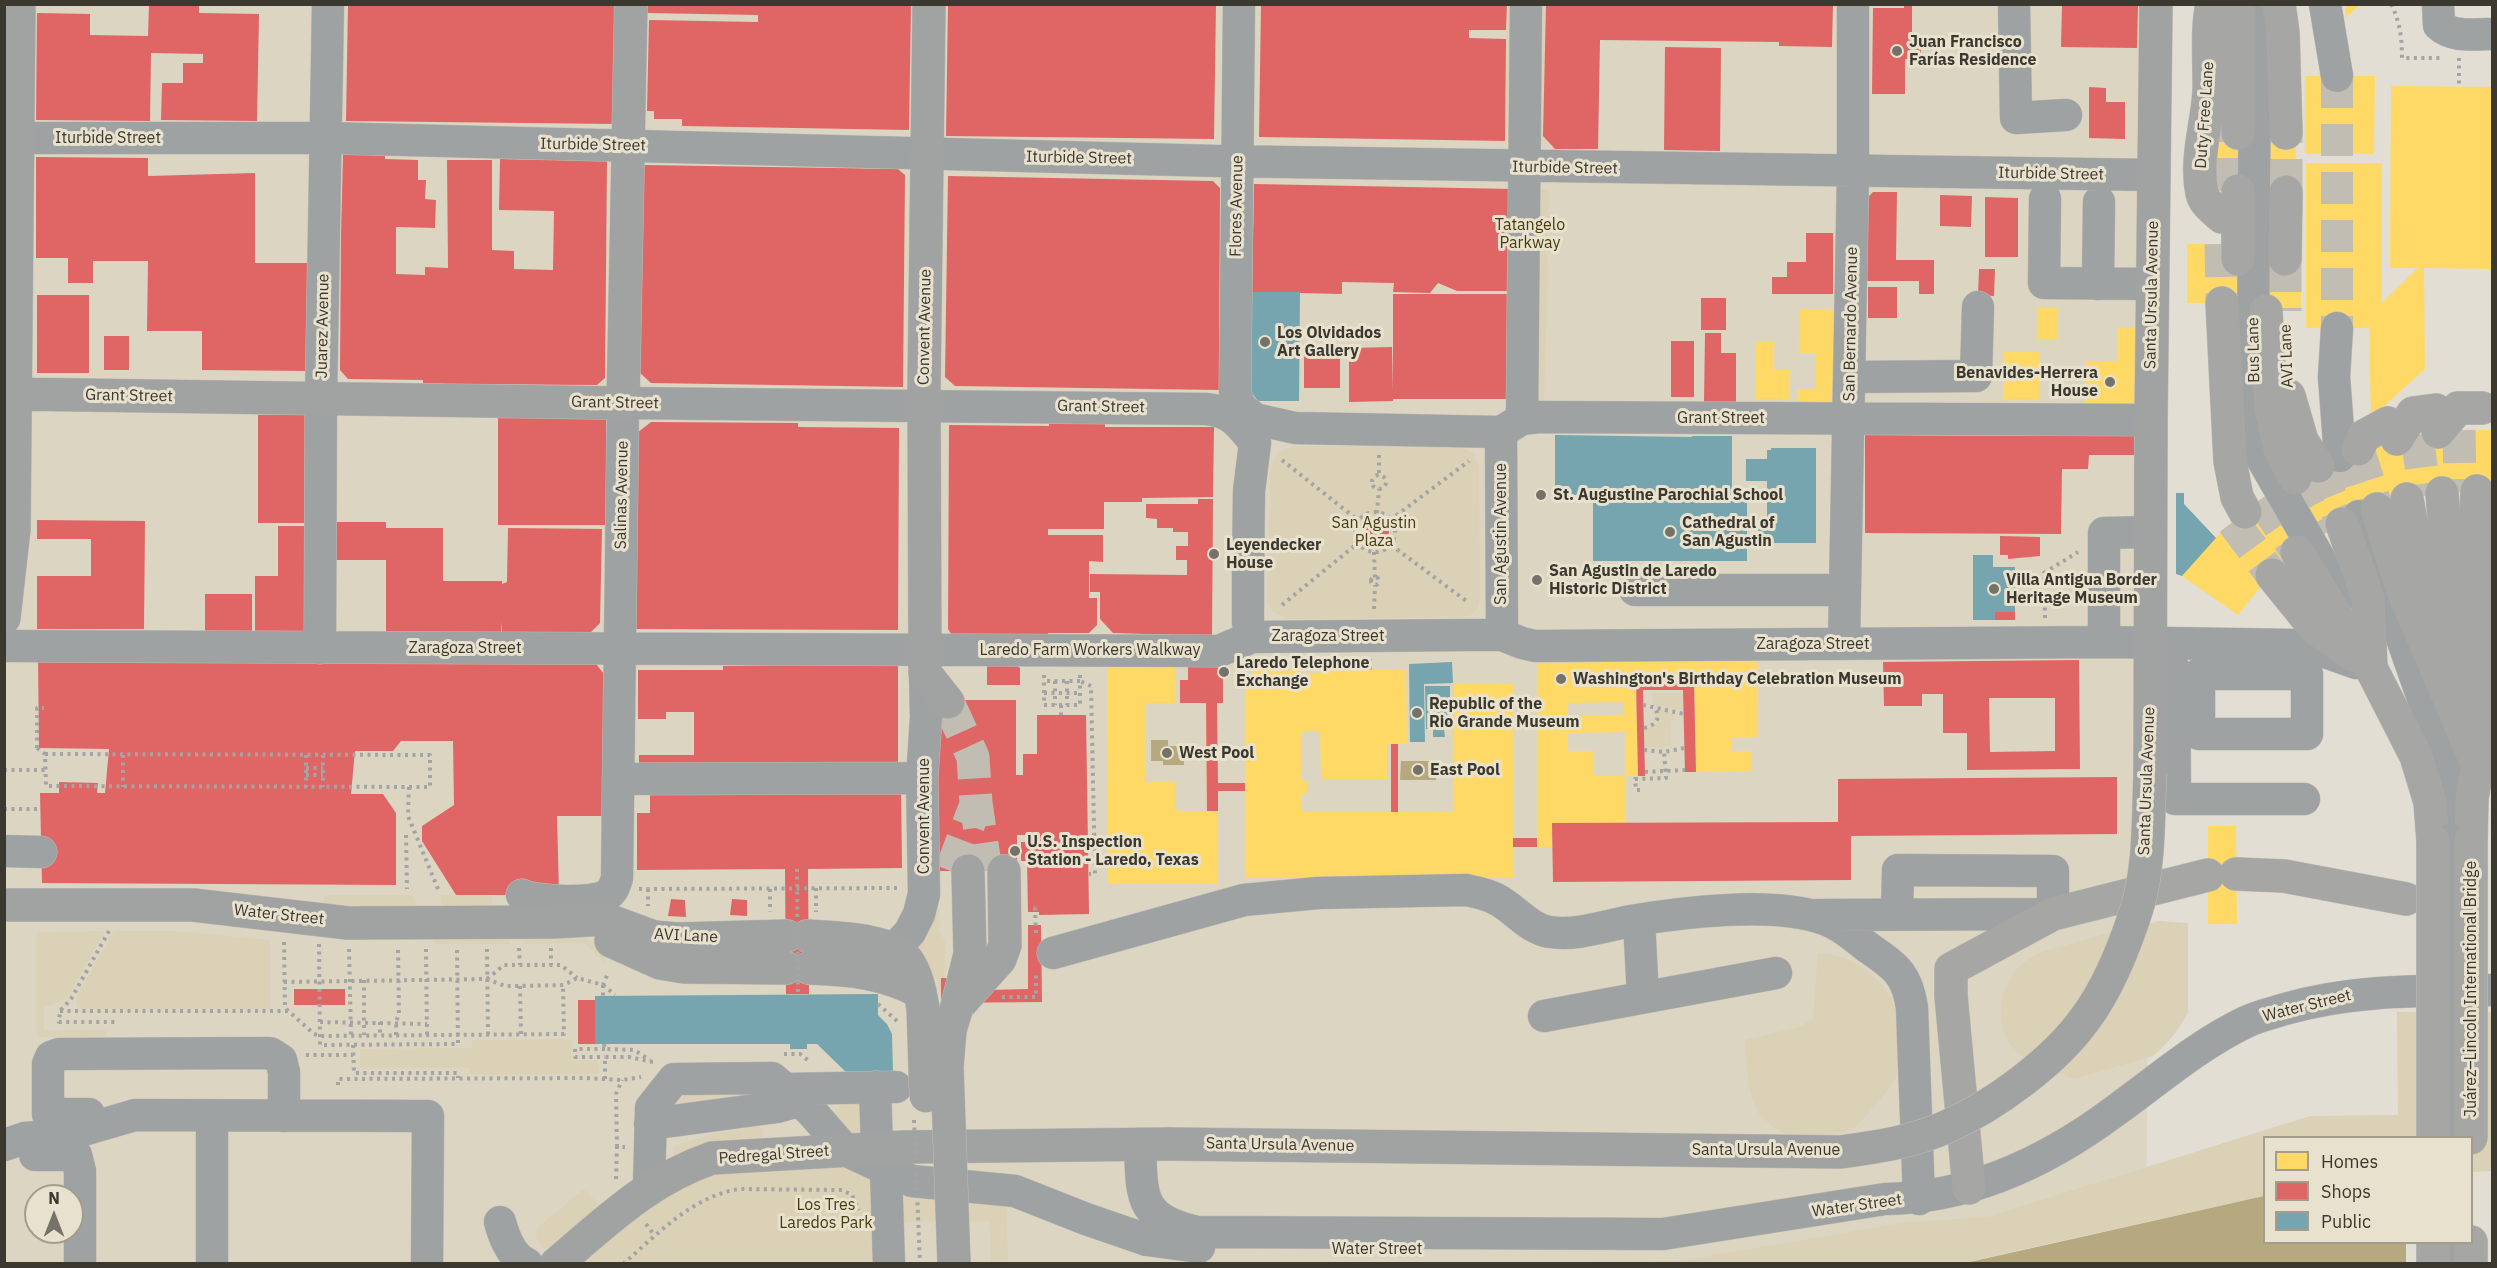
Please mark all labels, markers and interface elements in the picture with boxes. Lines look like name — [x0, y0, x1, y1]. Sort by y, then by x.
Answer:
place label: Juan Francisco Farías Residence — [1909, 32, 2036, 70]
marker: Juan Francisco Farías Residence — [1890, 44, 1904, 58]
street label: Duty Free Lane — [2192, 61, 2218, 169]
street label: Iturbide Street — [55, 128, 161, 148]
street label: Iturbide Street — [540, 134, 646, 156]
street label: Iturbide Street — [1026, 147, 1132, 169]
street label: Flores Avenue — [1227, 155, 1247, 257]
street label: Iturbide Street — [1512, 157, 1618, 179]
street label: Iturbide Street — [1998, 163, 2104, 185]
park label: Tatangelo Parkway — [1495, 215, 1565, 253]
street label: Santa Ursula Avenue — [2141, 221, 2163, 369]
street label: San Bernardo Avenue — [1840, 247, 1862, 401]
street label: Convent Avenue — [914, 269, 936, 385]
street label: Juarez Avenue — [312, 273, 334, 379]
street label: Bus Lane — [2244, 317, 2264, 383]
place label: Los Olvidados Art Gallery — [1277, 323, 1381, 361]
street label: AVI Lane — [2276, 324, 2298, 388]
marker: Los Olvidados Art Gallery — [1258, 335, 1272, 349]
place label: Benavides-Herrera House — [1956, 363, 2098, 401]
marker: Benavides-Herrera House — [2103, 375, 2117, 389]
street label: Grant Street — [85, 386, 173, 406]
street label: Grant Street — [571, 393, 659, 413]
street label: Grant Street — [1057, 397, 1145, 417]
street label: Grant Street — [1677, 408, 1765, 428]
street label: Salinas Avenue — [611, 440, 633, 550]
street label: San Agustin Avenue — [1491, 463, 1511, 605]
place label: St. Augustine Parochial School — [1553, 485, 1783, 505]
marker: St. Augustine Parochial School — [1534, 488, 1548, 502]
park label: San Agustin Plaza — [1332, 513, 1416, 551]
place label: Cathedral of San Agustin — [1682, 513, 1774, 551]
marker: Cathedral of San Agustin — [1663, 525, 1677, 539]
place label: Leyendecker House — [1226, 535, 1321, 573]
marker: Leyendecker House — [1207, 547, 1221, 561]
place label: San Agustin de Laredo Historic District — [1549, 561, 1717, 599]
place label: Villa Antigua Border Heritage Museum — [2006, 570, 2157, 608]
marker: San Agustin de Laredo Historic District — [1530, 573, 1544, 587]
marker: Villa Antigua Border Heritage Museum — [1987, 582, 2001, 596]
street label: Zaragoza Street — [1271, 626, 1385, 646]
street label: Zaragoza Street — [1756, 634, 1870, 654]
street label: Zaragoza Street — [408, 638, 522, 658]
street label: Laredo Farm Workers Walkway — [980, 640, 1200, 660]
place label: Laredo Telephone Exchange — [1236, 653, 1370, 691]
marker: Laredo Telephone Exchange — [1217, 665, 1231, 679]
place label: Washington's Birthday Celebration Museum — [1573, 669, 1901, 689]
marker: Washington's Birthday Celebration Museum — [1554, 672, 1568, 686]
place label: Republic of the Rio Grande Museum — [1429, 694, 1580, 732]
marker: Republic of the Rio Grande Museum — [1410, 706, 1424, 720]
street label: Santa Ursula Avenue — [2135, 706, 2159, 856]
place label: West Pool — [1179, 743, 1254, 763]
marker: West Pool — [1160, 746, 1174, 760]
street label: Convent Avenue — [914, 758, 934, 874]
place label: East Pool — [1430, 760, 1500, 780]
marker: East Pool — [1411, 763, 1425, 777]
place label: U.S. Inspection Station - Laredo, Texas — [1027, 832, 1199, 870]
marker: U.S. Inspection Station - Laredo, Texas — [1008, 844, 1022, 858]
street label: Juárez–Lincoln International Bridge — [2461, 861, 2481, 1117]
street label: Water Street — [233, 901, 325, 929]
street label: AVI Lane — [654, 925, 718, 947]
street label: Water Street — [2261, 986, 2353, 1026]
street label: Santa Ursula Avenue — [1206, 1134, 1354, 1156]
legend — [2263, 1136, 2473, 1244]
street label: Santa Ursula Avenue — [1692, 1140, 1840, 1160]
street label: Pedregal Street — [718, 1142, 830, 1168]
text: Homes — [2321, 1150, 2378, 1173]
text: Shops — [2321, 1180, 2371, 1203]
north arrow — [24, 1184, 84, 1244]
text: N — [48, 1188, 60, 1208]
street label: Water Street — [1811, 1190, 1903, 1222]
park label: Los Tres Laredos Park — [779, 1195, 873, 1233]
text: Public — [2321, 1210, 2371, 1233]
street label: Water Street — [1332, 1239, 1422, 1259]

